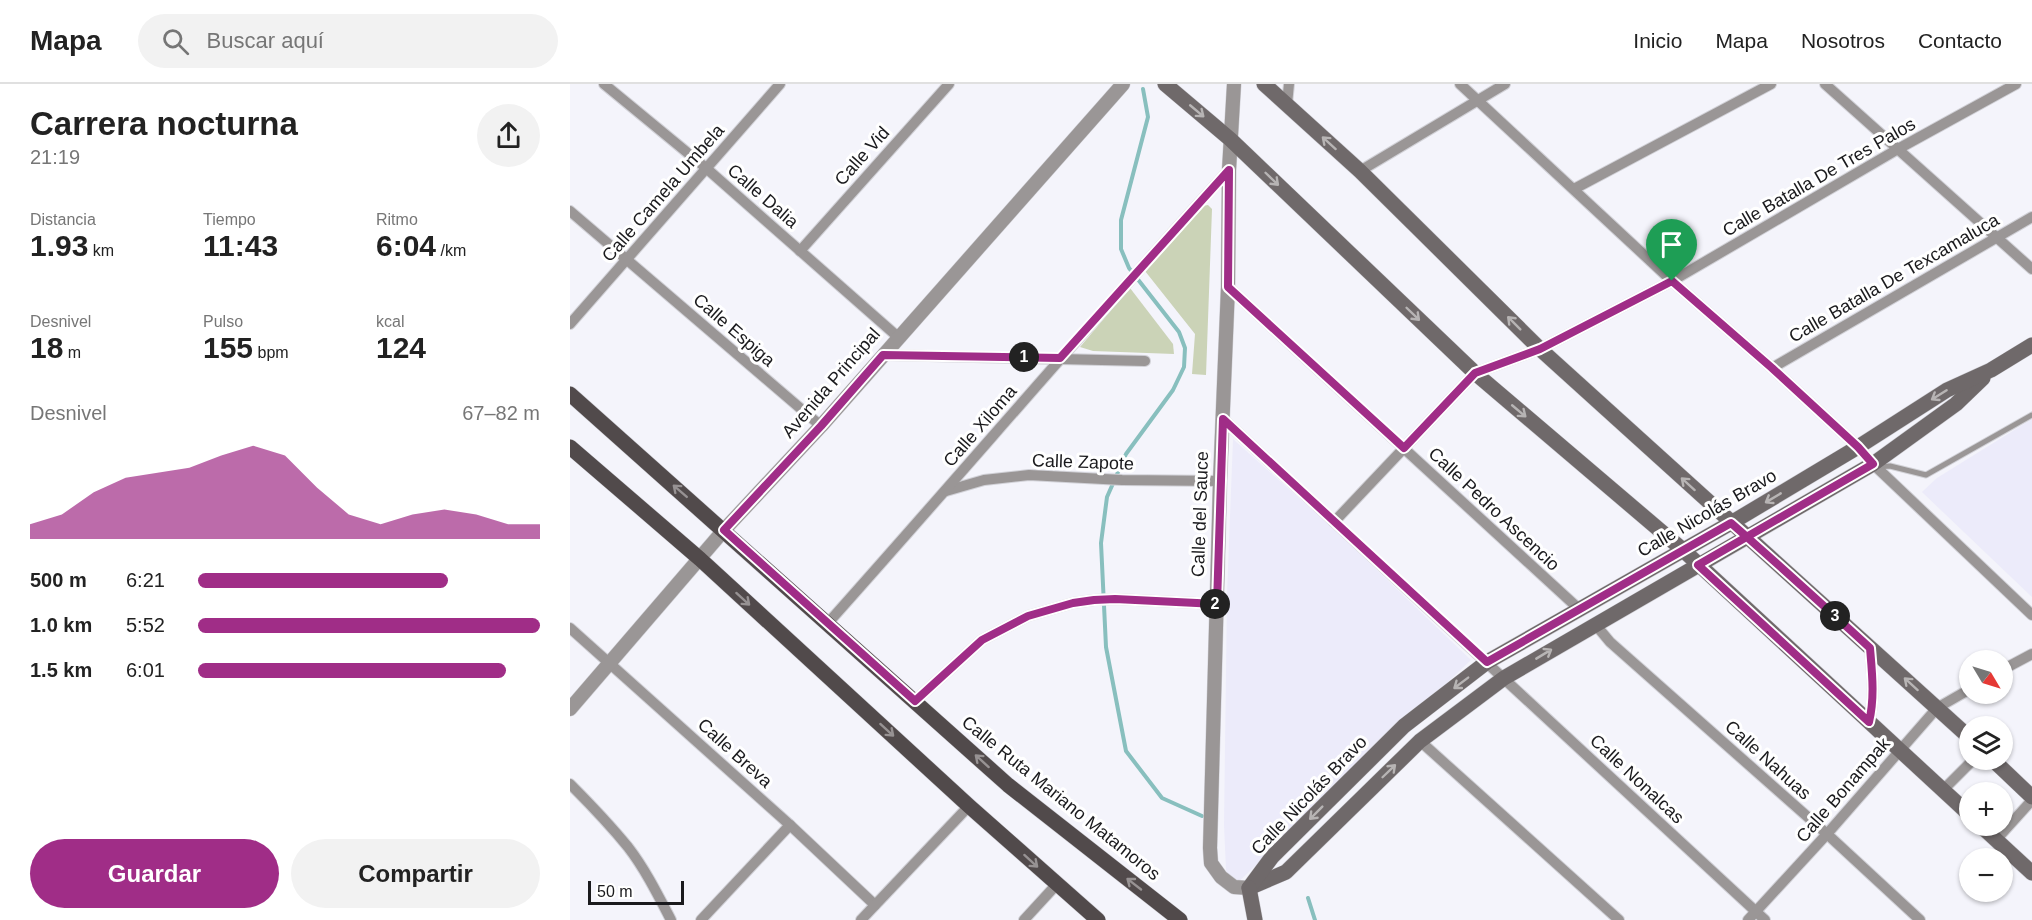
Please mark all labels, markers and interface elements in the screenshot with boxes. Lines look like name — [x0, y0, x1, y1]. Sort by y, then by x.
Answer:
search box — [138, 14, 558, 68]
text: Mapa — [30, 25, 102, 56]
icon: search — [159, 25, 192, 58]
text: Buscar aquí — [207, 28, 324, 53]
text: Inicio — [1633, 29, 1682, 52]
text: Mapa — [1715, 29, 1768, 52]
text: Nosotros — [1801, 29, 1885, 52]
text: Contacto — [1918, 29, 2002, 52]
button: share — [477, 104, 540, 167]
text: Carrera nocturna — [30, 105, 298, 142]
one-way arrow — [1189, 105, 1205, 118]
street label: Calle Batalla De Tres Palos — [1719, 114, 1919, 240]
street label: Calle Camela Umbela — [598, 120, 729, 266]
street label: Calle Vid — [831, 123, 893, 189]
one-way arrow — [1322, 136, 1337, 150]
text: 21:19 — [30, 146, 80, 168]
street label: Calle Dalia — [724, 160, 803, 233]
one-way arrow — [1264, 172, 1279, 186]
street label: Calle Batalla De Texcamaluca — [1786, 209, 2003, 346]
text: Distancia — [30, 211, 96, 228]
text: Tiempo — [203, 211, 256, 228]
text: Ritmo — [376, 211, 418, 228]
pin — [1646, 219, 1697, 281]
icon: arrive — [1655, 228, 1688, 261]
text: 1.93 — [30, 229, 88, 262]
text: 11:43 — [203, 229, 278, 262]
text: 6:04 — [376, 229, 436, 262]
text: km — [88, 242, 114, 259]
text: /km — [436, 242, 466, 259]
street label: Calle Espiga — [689, 289, 779, 371]
one-way arrow — [1405, 307, 1420, 321]
text: Desnivel — [30, 313, 91, 330]
text: Pulso — [203, 313, 243, 330]
text: kcal — [376, 313, 404, 330]
one-way arrow — [1506, 316, 1521, 330]
street label: Avenida Principal — [778, 324, 884, 442]
text: 18 — [30, 331, 63, 364]
text: 155 — [203, 331, 253, 364]
text: 124 — [376, 331, 426, 364]
pin: 1 — [1009, 342, 1039, 372]
text: m — [63, 344, 81, 361]
text: bpm — [253, 344, 289, 361]
text: 1 — [1020, 348, 1028, 365]
street label: Calle Xiloma — [939, 381, 1021, 471]
one-way arrow — [1931, 390, 1948, 402]
text: Desnivel — [30, 402, 107, 424]
text: 67–82 m — [462, 402, 540, 424]
one-way arrow — [1511, 404, 1526, 418]
street label: Calle Pedro Ascencio — [1425, 443, 1563, 575]
street label: Calle Zapote — [1032, 450, 1134, 474]
street label: Calle del Sauce — [1188, 451, 1212, 577]
street label: Calle Nicolás Bravo — [1634, 465, 1780, 561]
one-way arrow — [1681, 477, 1696, 491]
one-way arrow — [673, 484, 688, 498]
one-way arrow — [1765, 492, 1782, 504]
text: 500 m — [30, 569, 87, 591]
text: 6:21 — [126, 569, 165, 591]
pin: 2 — [1200, 589, 1230, 619]
one-way arrow — [735, 592, 750, 606]
text: 2 — [1211, 595, 1219, 612]
pin: 3 — [1820, 601, 1850, 631]
text: 3 — [1831, 607, 1839, 624]
text: 1.0 km — [30, 614, 92, 636]
text: 5:52 — [126, 614, 165, 636]
one-way arrow — [1535, 648, 1552, 660]
north arrow — [1959, 650, 2013, 704]
map controls — [1959, 650, 2013, 902]
text: 1.5 km — [30, 659, 92, 681]
text: 6:01 — [126, 659, 165, 681]
one-way arrow — [1453, 676, 1469, 689]
one-way arrow — [1904, 677, 1919, 691]
street label: Calle Ruta Mariano Matamoros — [958, 712, 1164, 884]
street label: Calle Breva — [694, 714, 777, 792]
street label: Calle Nahuas — [1721, 716, 1815, 804]
button: layers — [1959, 716, 2013, 770]
one-way arrow — [879, 723, 894, 738]
street label: Calle Nonalcas — [1586, 730, 1688, 828]
street label: Calle Nicolás Bravo — [1247, 732, 1371, 858]
street label: Calle Bonampak — [1792, 733, 1895, 846]
one-way arrow — [975, 754, 990, 768]
one-way arrow — [1382, 764, 1397, 779]
button: + — [1959, 782, 2013, 836]
one-way arrow — [1309, 806, 1324, 821]
button: Guardar — [30, 839, 279, 908]
button: Compartir — [291, 839, 540, 908]
button: − — [1959, 848, 2013, 902]
one-way arrow — [1023, 854, 1038, 868]
one-way arrow — [1126, 877, 1142, 890]
scale bar — [588, 878, 684, 906]
text: 50 m — [597, 883, 633, 900]

